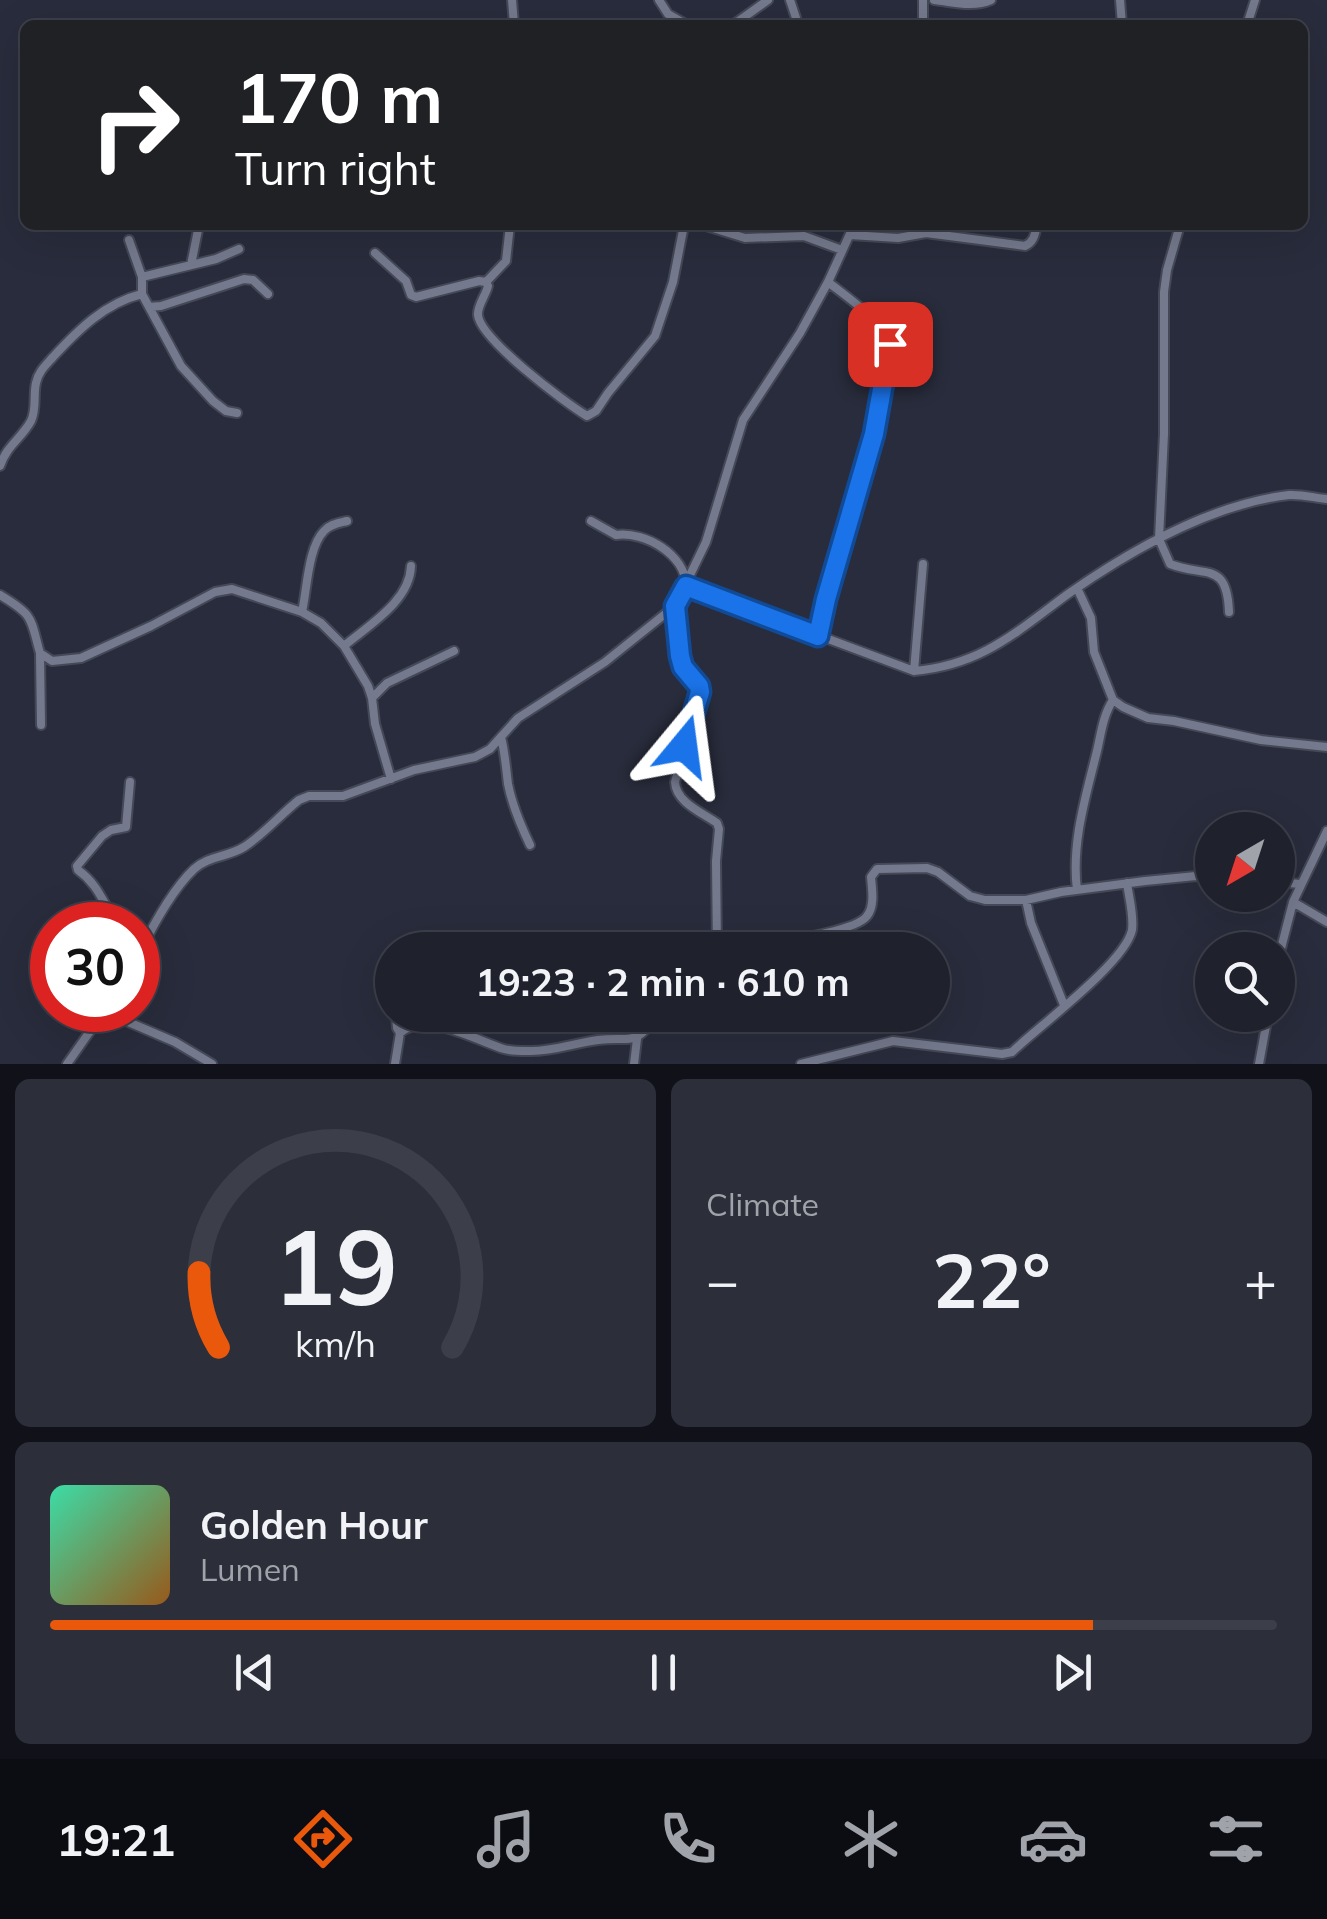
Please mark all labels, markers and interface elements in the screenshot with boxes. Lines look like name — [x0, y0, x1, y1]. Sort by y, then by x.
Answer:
text: 170 m — [235, 53, 443, 141]
icon: right — [70, 60, 200, 190]
text: Turn right — [235, 140, 436, 196]
pin — [848, 302, 933, 387]
icon: arrive — [863, 317, 918, 372]
position arrow — [632, 694, 736, 798]
north arrow — [1195, 812, 1295, 912]
map controls — [1195, 812, 1295, 1032]
speed limit sign: 30 — [30, 902, 160, 1032]
button: search — [1195, 932, 1295, 1032]
text: 19:23 · 2 min · 610 m — [475, 958, 850, 1006]
text: Climate — [706, 1184, 819, 1224]
text: 19 — [273, 1200, 398, 1331]
text: 22° — [932, 1233, 1051, 1327]
text: − — [706, 1246, 739, 1315]
text: + — [1244, 1246, 1277, 1315]
text: km/h — [295, 1321, 376, 1366]
text: Golden Hour — [200, 1501, 428, 1549]
text: Lumen — [200, 1549, 300, 1589]
icon: previous — [227, 1645, 282, 1700]
icon: pause — [636, 1645, 691, 1700]
icon: next — [1045, 1645, 1100, 1700]
icon: directions — [288, 1804, 358, 1874]
icon: music — [471, 1804, 541, 1874]
icon: phone — [653, 1804, 723, 1874]
icon: climate — [836, 1804, 906, 1874]
icon: car — [1018, 1804, 1088, 1874]
icon: filters — [1201, 1804, 1271, 1874]
text: 19:21 — [56, 1811, 175, 1867]

